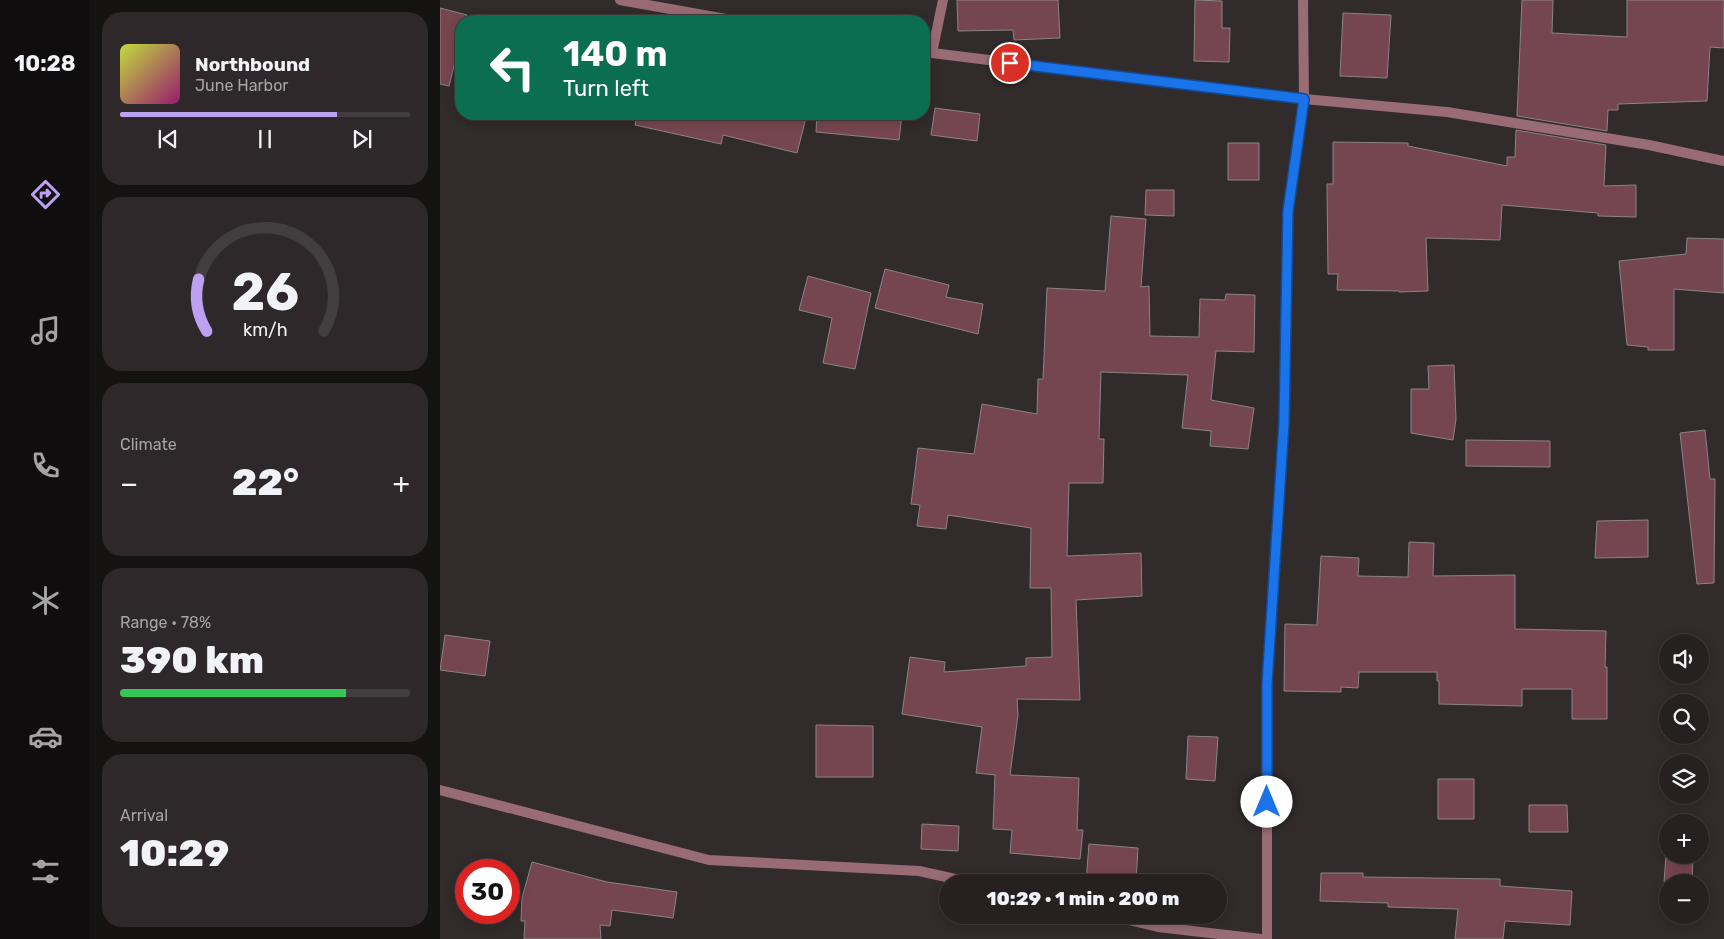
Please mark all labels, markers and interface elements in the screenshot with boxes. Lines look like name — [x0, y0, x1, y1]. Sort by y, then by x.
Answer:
text: 140 m — [563, 33, 668, 75]
icon: left — [480, 35, 545, 100]
pin — [989, 42, 1031, 84]
icon: arrive — [996, 49, 1024, 77]
text: 10:28 — [14, 50, 76, 77]
text: Northbound — [195, 53, 310, 76]
text: Turn left — [563, 75, 649, 102]
text: June Harbor — [195, 76, 288, 95]
icon: previous — [154, 125, 182, 153]
icon: pause — [251, 125, 279, 153]
icon: next — [348, 125, 376, 153]
icon: directions — [28, 177, 63, 212]
text: 26 — [231, 261, 299, 323]
icon: music — [28, 313, 63, 348]
text: km/h — [243, 319, 287, 340]
text: Climate — [120, 435, 177, 454]
icon: phone — [28, 448, 63, 483]
text: 22° — [232, 459, 299, 505]
text: − — [120, 467, 138, 500]
text: + — [393, 467, 410, 500]
icon: climate — [28, 583, 63, 618]
text: Range · 78% — [120, 613, 211, 632]
map controls — [1659, 634, 1709, 924]
button: sound — [1659, 634, 1709, 684]
text: 390 km — [120, 637, 264, 683]
button: search — [1659, 694, 1709, 744]
icon: car — [28, 719, 63, 754]
button: layers — [1659, 754, 1709, 804]
position arrow — [1240, 775, 1292, 827]
text: Arrival — [120, 806, 168, 825]
button: + — [1659, 814, 1709, 864]
text: 10:29 — [120, 830, 229, 876]
icon: filters — [28, 854, 63, 889]
speed limit sign: 30 — [455, 859, 520, 924]
button: − — [1659, 874, 1709, 924]
text: 10:29 · 1 min · 200 m — [987, 887, 1179, 910]

